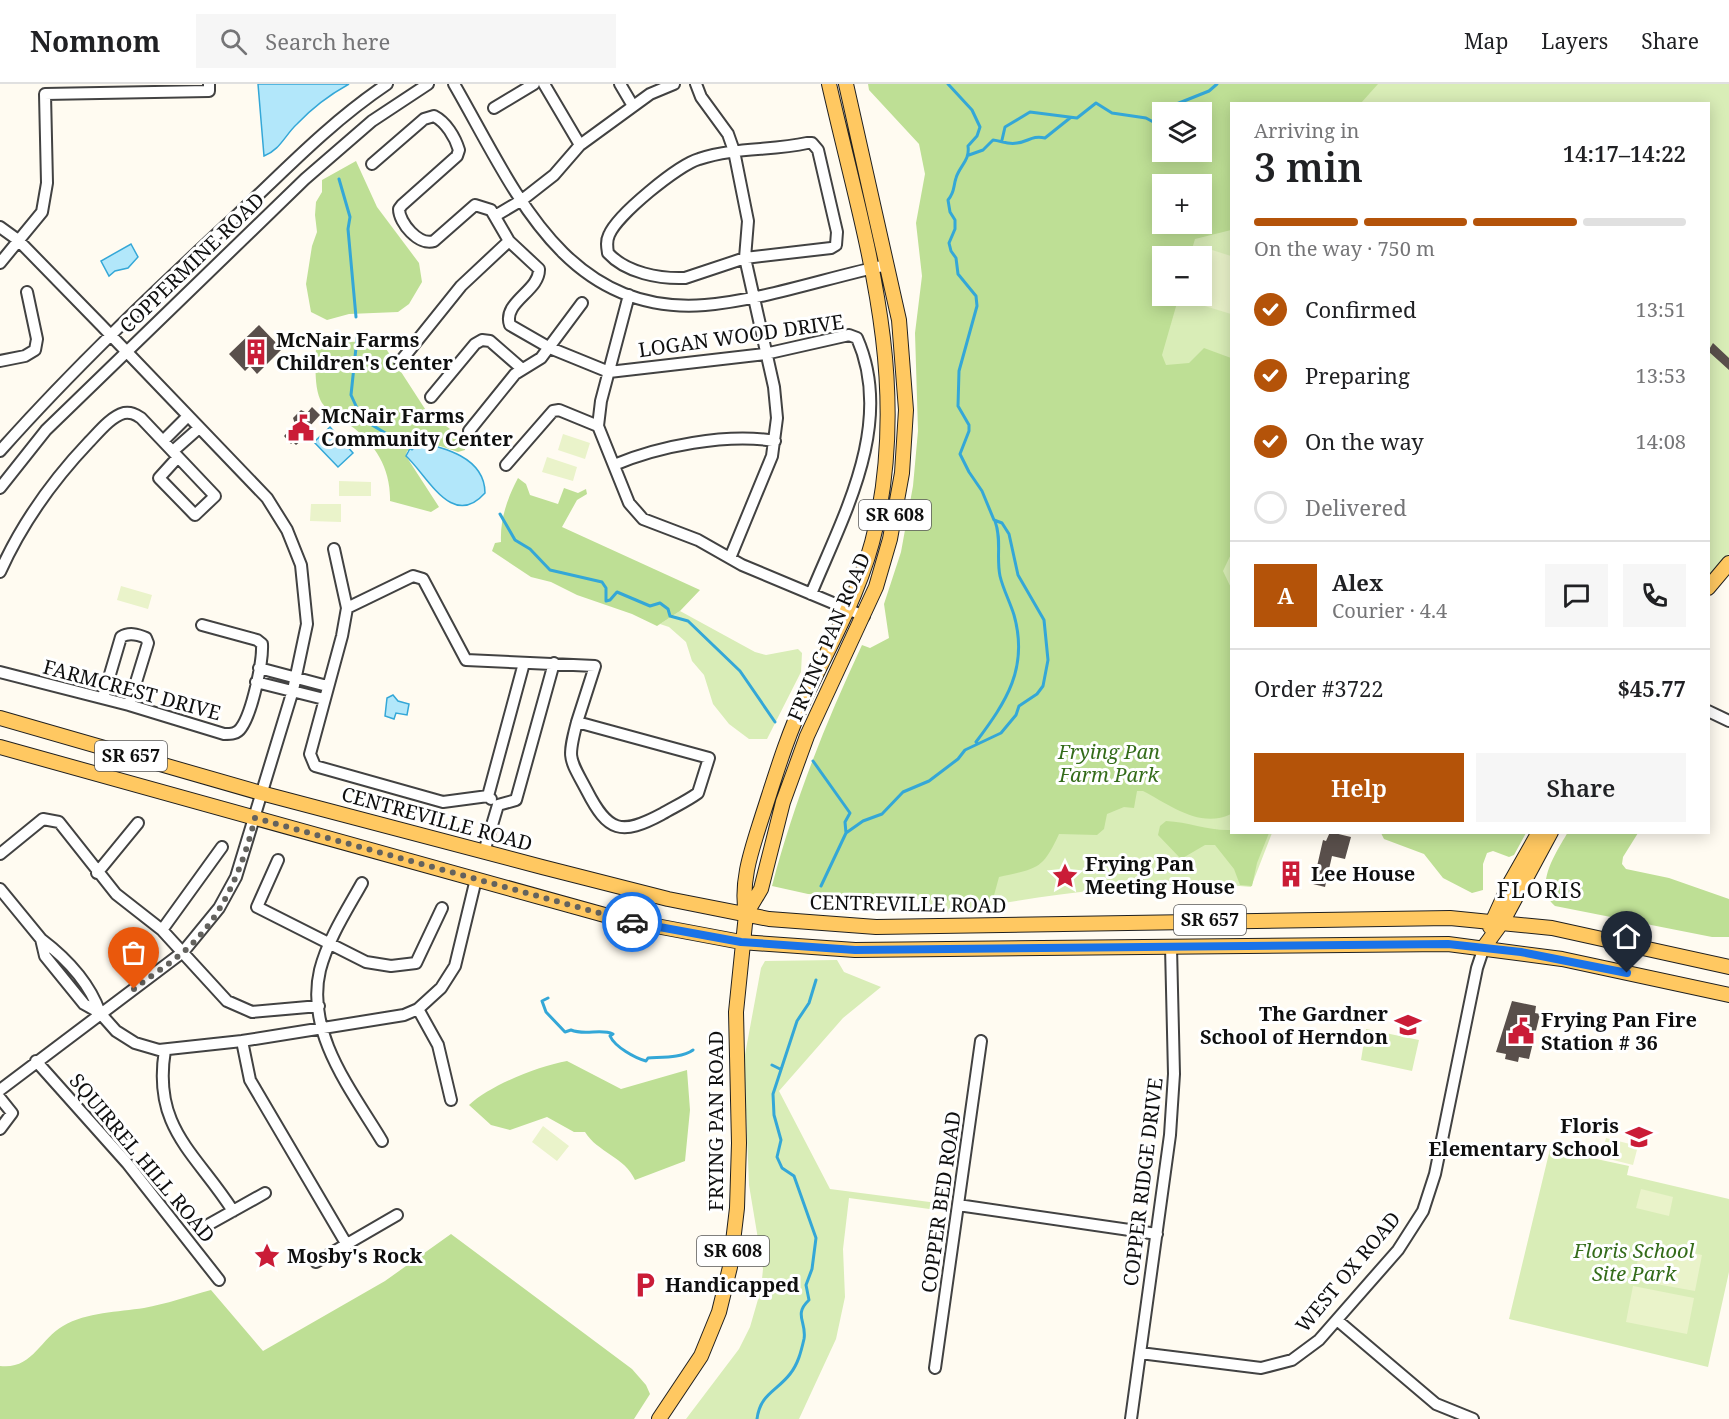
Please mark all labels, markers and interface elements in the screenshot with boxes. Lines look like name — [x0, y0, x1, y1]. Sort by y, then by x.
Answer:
search box — [196, 14, 616, 68]
text: Nomnom — [30, 22, 160, 60]
icon: search — [217, 25, 250, 58]
text: Search here — [265, 26, 390, 56]
text: Map — [1464, 27, 1508, 55]
text: Layers — [1541, 27, 1608, 55]
text: Share — [1641, 27, 1699, 55]
map controls — [1152, 102, 1212, 306]
button: layers — [1152, 102, 1212, 162]
text: Arriving in — [1254, 117, 1359, 144]
text: 14:17–14:22 — [1563, 138, 1686, 168]
text: 3 min — [1254, 140, 1363, 193]
button: + — [1152, 174, 1212, 234]
street label: COPPERMINE ROAD — [113, 186, 270, 339]
text: On the way · 750 m — [1254, 235, 1435, 262]
button: − — [1152, 246, 1212, 306]
icon: check — [1254, 293, 1287, 326]
text: Confirmed — [1305, 294, 1416, 324]
text: 13:51 — [1636, 296, 1686, 323]
street label: LOGAN WOOD DRIVE — [637, 308, 845, 363]
place label: McNair Farms Children's Center — [276, 326, 454, 376]
building icon: McNair Farms Children's Center — [241, 337, 271, 367]
icon: check — [1254, 359, 1287, 392]
text: Preparing — [1305, 360, 1410, 390]
text: 13:53 — [1636, 362, 1686, 389]
place label: McNair Farms Community Center — [321, 402, 513, 452]
public building icon: McNair Farms Community Center — [286, 413, 316, 443]
icon: check — [1254, 425, 1287, 458]
text: On the way — [1305, 426, 1424, 456]
text: 14:08 — [1636, 428, 1686, 455]
text: Delivered — [1305, 492, 1407, 522]
road number: SR 608 — [859, 500, 931, 530]
street label: FRYING PAN ROAD — [781, 549, 876, 725]
button: chat — [1545, 564, 1608, 627]
button: phone — [1623, 564, 1686, 627]
text: Alex — [1332, 567, 1383, 597]
text: A — [1277, 580, 1294, 610]
text: Courier · 4.4 — [1332, 597, 1447, 624]
street label: FARMCREST DRIVE — [40, 653, 224, 726]
text: Order #3722 — [1254, 673, 1384, 703]
text: $45.77 — [1617, 673, 1686, 703]
park label: Frying Pan Farm Park — [1057, 738, 1160, 788]
road number: SR 657 — [95, 741, 167, 771]
button: Help — [1254, 753, 1464, 822]
button: Share — [1476, 753, 1686, 822]
street label: CENTREVILLE ROAD — [339, 780, 536, 857]
place label: Frying Pan Meeting House — [1085, 850, 1235, 900]
building icon: Lee House — [1276, 859, 1306, 889]
place label: Lee House — [1311, 860, 1415, 887]
place icon: Frying Pan Meeting House — [1050, 861, 1080, 891]
district label: FLORIS — [1497, 874, 1583, 904]
street label: CENTREVILLE ROAD — [809, 888, 1007, 919]
courier — [602, 892, 662, 952]
road number: SR 657 — [1174, 905, 1246, 935]
icon: car — [616, 906, 649, 939]
pin — [1601, 911, 1652, 973]
icon: home — [1610, 920, 1643, 953]
pin — [108, 927, 159, 989]
icon: bag — [117, 936, 150, 969]
place label: The Gardner School of Herndon — [1200, 1000, 1389, 1050]
place label: Frying Pan Fire Station # 36 — [1541, 1006, 1697, 1056]
school or university icon: The Gardner School of Herndon — [1393, 1010, 1423, 1040]
public building icon: Frying Pan Fire Station # 36 — [1506, 1016, 1536, 1046]
street label: FRYING PAN ROAD — [702, 1031, 729, 1211]
street label: SQUIRREL HILL ROAD — [64, 1067, 221, 1248]
street label: COPPER RIDGE DRIVE — [1116, 1076, 1169, 1288]
street label: COPPER BED ROAD — [914, 1109, 967, 1294]
place label: Floris Elementary School — [1429, 1112, 1619, 1162]
school or university icon: Floris Elementary School — [1624, 1122, 1654, 1152]
street label: WEST OX ROAD — [1289, 1206, 1406, 1338]
road number: SR 608 — [697, 1236, 769, 1266]
park label: Floris School Site Park — [1573, 1237, 1694, 1287]
place icon: Mosby's Rock — [252, 1241, 282, 1271]
place label: Mosby's Rock — [287, 1242, 423, 1269]
parking icon: Handicapped — [630, 1270, 660, 1300]
place label: Handicapped — [665, 1271, 800, 1298]

